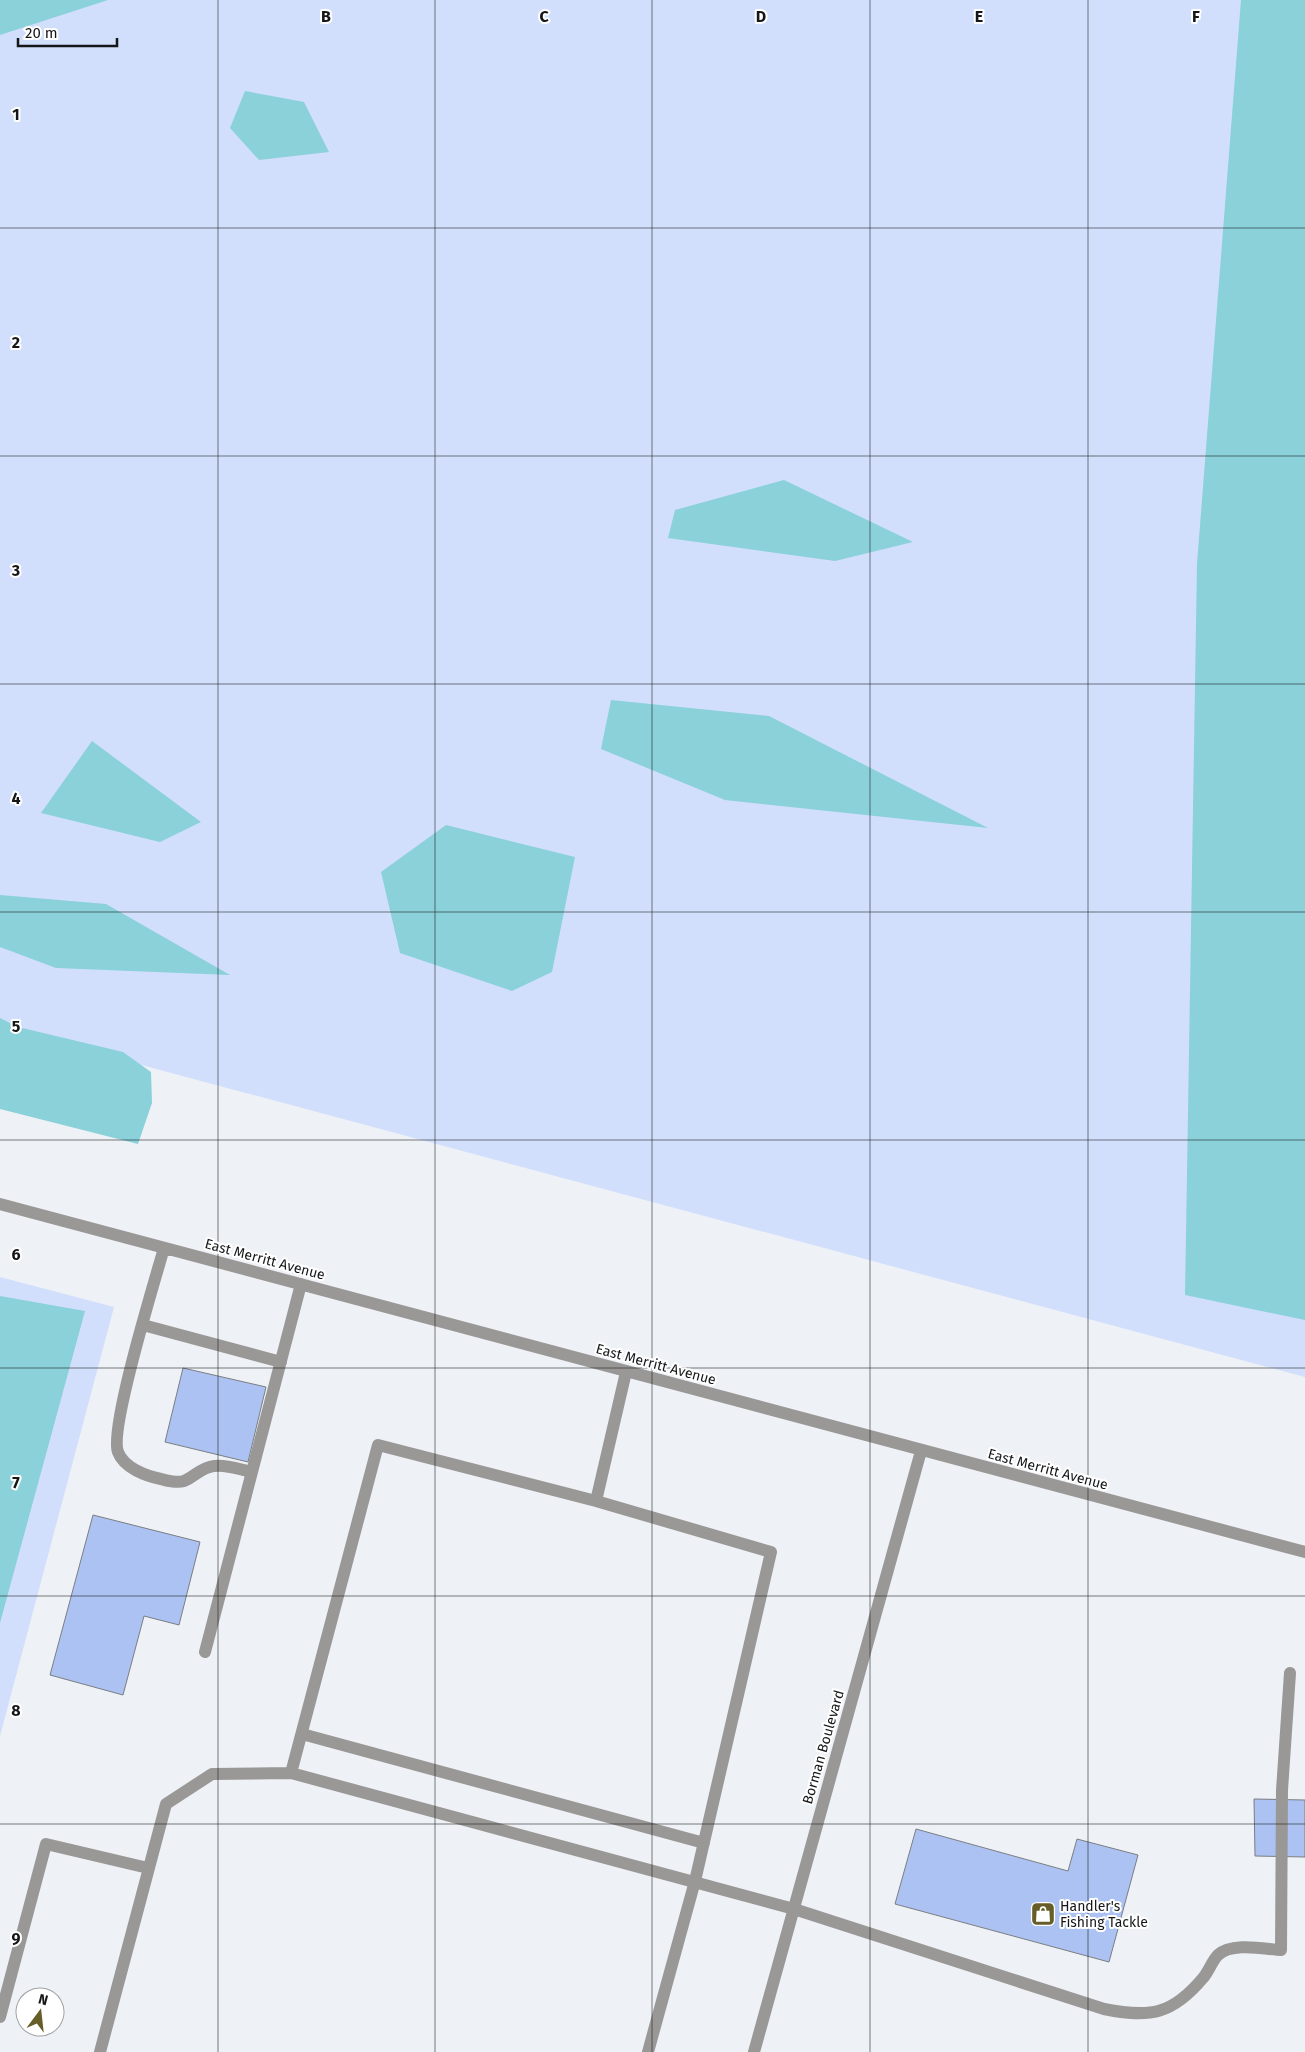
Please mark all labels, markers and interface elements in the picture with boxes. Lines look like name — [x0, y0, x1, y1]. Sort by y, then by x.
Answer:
text: B — [321, 7, 331, 26]
text: C — [539, 7, 549, 26]
text: D — [756, 7, 766, 26]
text: E — [975, 7, 983, 26]
text: F — [1192, 7, 1200, 26]
scale bar — [18, 15, 116, 47]
text: 20 m — [25, 24, 58, 42]
text: 1 — [12, 105, 20, 124]
text: 2 — [12, 333, 20, 352]
text: 3 — [11, 561, 20, 580]
text: 4 — [11, 789, 21, 808]
text: 5 — [12, 1017, 21, 1036]
street label: East Merritt Avenue — [203, 1235, 327, 1284]
text: 6 — [11, 1245, 21, 1264]
street label: East Merritt Avenue — [594, 1340, 718, 1389]
street label: East Merritt Avenue — [986, 1445, 1110, 1494]
text: 7 — [12, 1473, 20, 1492]
street label: Borman Boulevard — [799, 1688, 848, 1806]
text: 8 — [11, 1701, 21, 1720]
place label: Handler's Fishing Tackle — [1060, 1898, 1148, 1931]
shop icon: Handler's Fishing Tackle — [1030, 1901, 1056, 1927]
text: 9 — [12, 1929, 21, 1948]
north arrow — [15, 1987, 65, 2037]
text: N — [37, 1991, 50, 2009]

